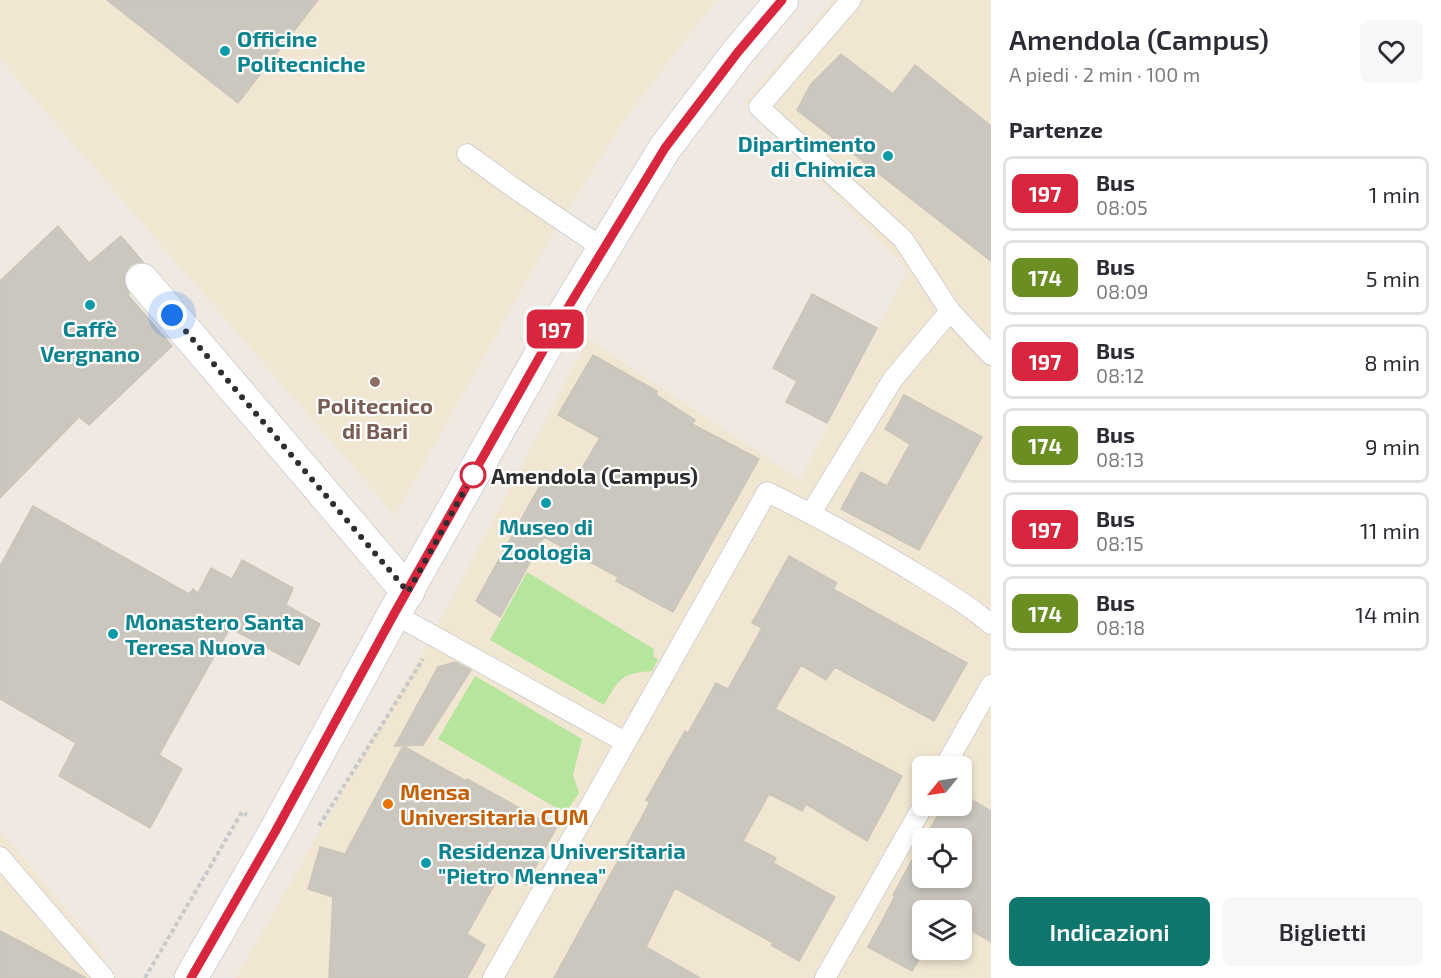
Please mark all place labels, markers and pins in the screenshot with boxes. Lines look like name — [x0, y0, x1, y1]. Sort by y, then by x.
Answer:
place label: Officine Politecniche — [237, 25, 366, 76]
marker: Officine Politecniche — [218, 44, 232, 58]
place label: Dipartimento di Chimica — [738, 130, 876, 181]
marker: Dipartimento di Chimica — [881, 149, 895, 163]
marker: Caffè Vergnano — [83, 298, 97, 312]
place label: Caffè Vergnano — [40, 315, 140, 366]
marker: Politecnico di Bari — [368, 375, 382, 389]
place label: Politecnico di Bari — [317, 392, 433, 443]
marker: Amendola (Campus) — [460, 462, 486, 488]
place label: Amendola (Campus) — [491, 462, 698, 488]
marker: Museo di Zoologia — [539, 496, 553, 510]
place label: Museo di Zoologia — [499, 513, 593, 564]
place label: Monastero Santa Teresa Nuova — [125, 608, 304, 659]
marker: Monastero Santa Teresa Nuova — [106, 627, 120, 641]
place label: Mensa Universitaria CUM — [400, 778, 589, 829]
marker: Mensa Universitaria CUM — [381, 797, 395, 811]
place label: Residenza Universitaria "Pietro Mennea" — [438, 837, 686, 888]
marker: Residenza Universitaria "Pietro Mennea" — [419, 856, 433, 870]

